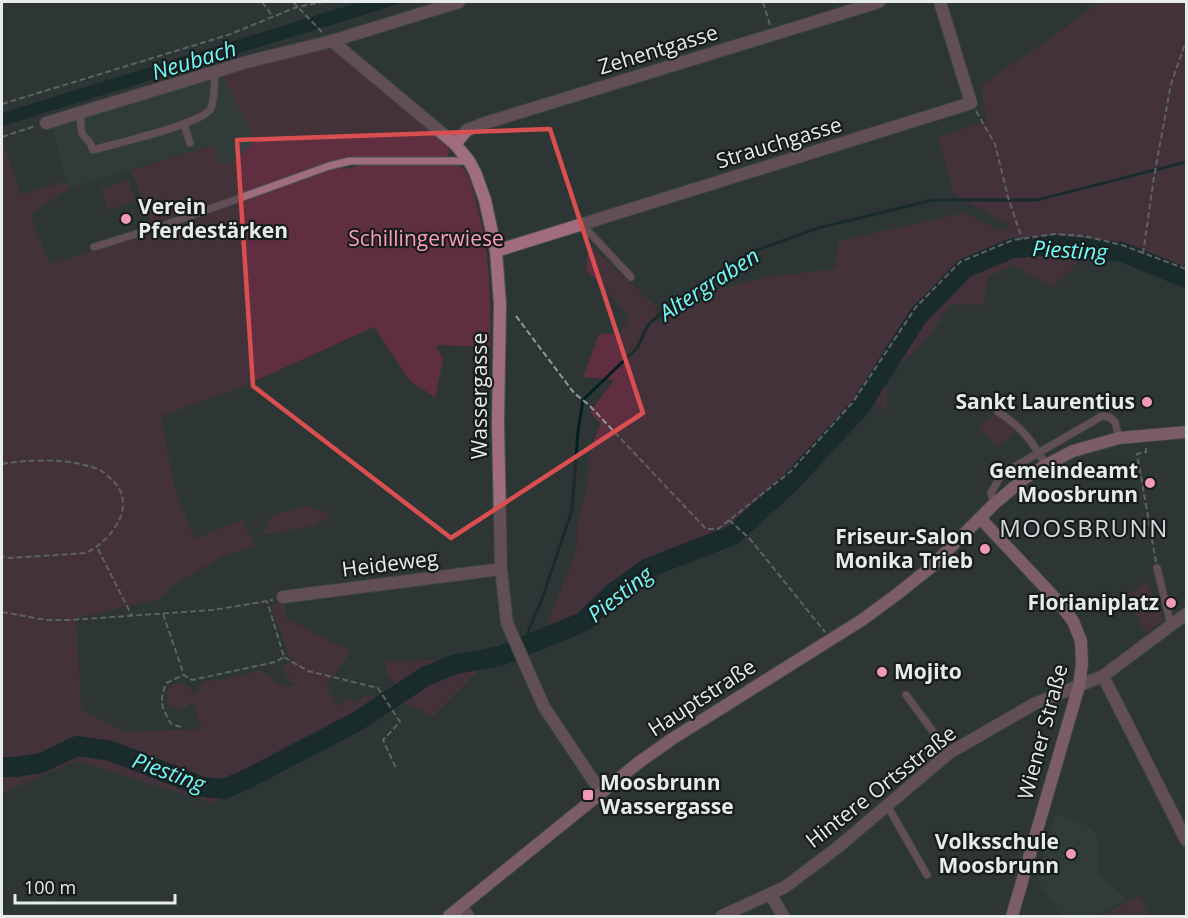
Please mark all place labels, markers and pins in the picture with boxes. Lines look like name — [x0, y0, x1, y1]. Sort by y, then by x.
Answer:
place label: Verein Pferdestärken — [138, 192, 288, 244]
marker: Verein Pferdestärken — [119, 212, 133, 226]
place label: Sankt Laurentius — [955, 387, 1135, 415]
marker: Sankt Laurentius — [1140, 395, 1154, 409]
place label: Gemeindeamt Moosbrunn — [989, 456, 1138, 508]
marker: Gemeindeamt Moosbrunn — [1143, 476, 1157, 490]
place label: Friseur-Salon Monika Trieb — [835, 522, 973, 574]
marker: Friseur-Salon Monika Trieb — [978, 542, 992, 556]
place label: Florianiplatz — [1027, 588, 1159, 616]
marker: Florianiplatz — [1164, 596, 1178, 610]
place label: Mojito — [894, 657, 962, 685]
marker: Mojito — [875, 665, 889, 679]
place label: Moosbrunn Wassergasse — [600, 768, 734, 820]
marker: Moosbrunn Wassergasse — [581, 788, 595, 802]
place label: Volksschule Moosbrunn — [935, 827, 1059, 879]
marker: Volksschule Moosbrunn — [1064, 847, 1078, 861]

